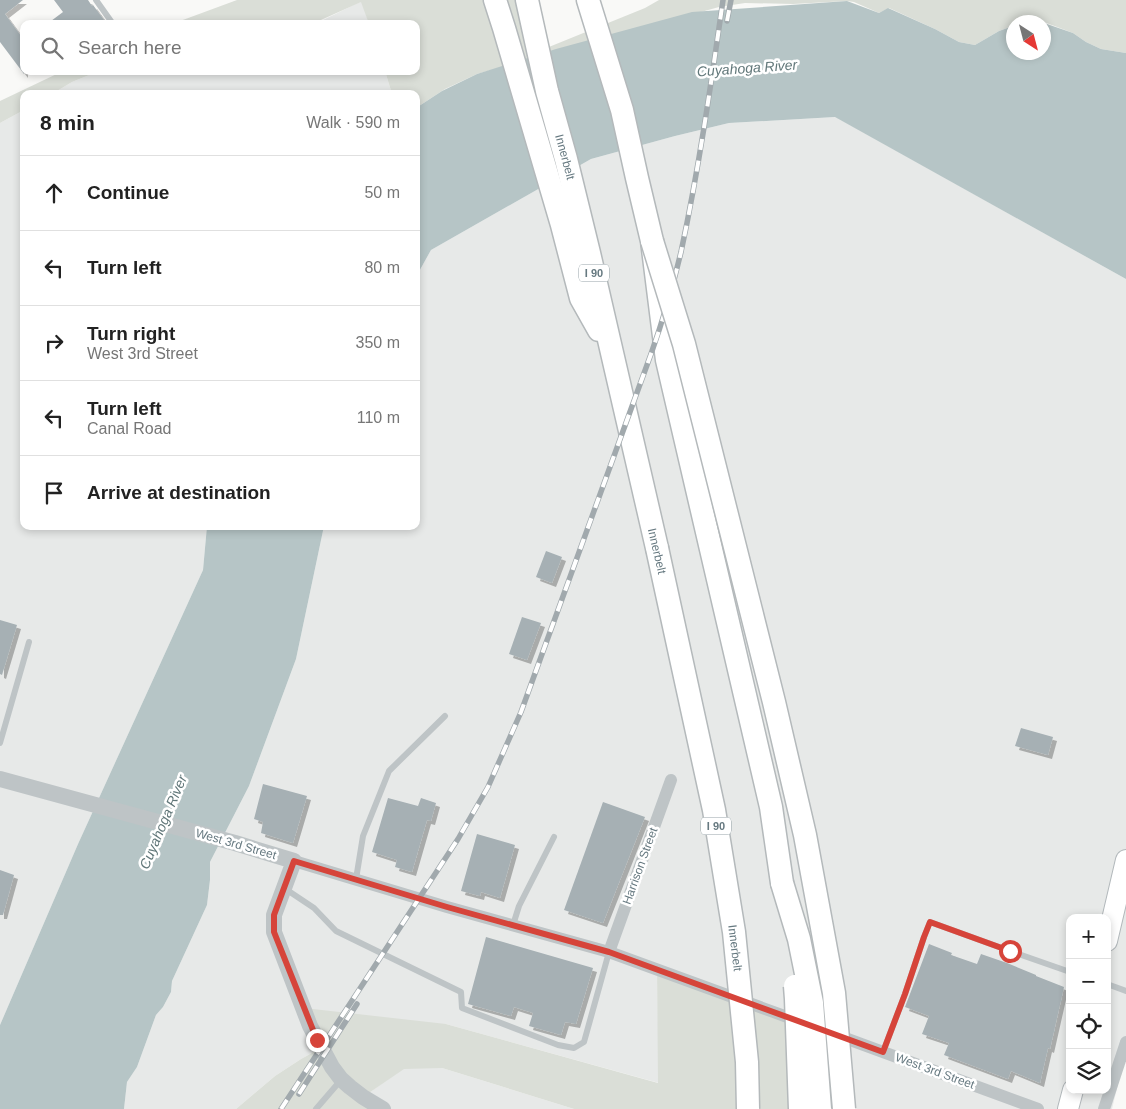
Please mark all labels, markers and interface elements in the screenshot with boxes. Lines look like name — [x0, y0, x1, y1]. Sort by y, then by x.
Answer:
north arrow — [1006, 15, 1051, 60]
search box — [20, 20, 420, 75]
icon: search — [38, 34, 66, 62]
text: Search here — [78, 37, 182, 58]
water label: Cuyahoga River — [696, 56, 799, 79]
text: 8 min — [40, 111, 95, 134]
text: Walk · 590 m — [306, 114, 400, 131]
street label: Innerbelt — [552, 133, 578, 182]
icon: ahead — [40, 179, 68, 207]
text: Continue — [87, 182, 169, 203]
text: 50 m — [364, 184, 400, 201]
icon: left — [40, 254, 68, 282]
text: Turn left — [87, 257, 162, 278]
text: 80 m — [364, 259, 400, 276]
road number: I 90 — [579, 264, 609, 282]
text: Turn right — [87, 323, 175, 344]
icon: right — [40, 329, 68, 357]
text: 350 m — [356, 334, 400, 351]
text: West 3rd Street — [87, 345, 198, 362]
text: Turn left — [87, 398, 162, 419]
icon: left — [40, 404, 68, 432]
text: 110 m — [357, 409, 400, 426]
text: Canal Road — [87, 420, 172, 437]
icon: arrive — [40, 479, 68, 507]
text: Arrive at destination — [87, 482, 271, 503]
street label: Innerbelt — [645, 527, 669, 576]
water label: Cuyahoga River — [136, 771, 190, 871]
road number: I 90 — [701, 818, 731, 834]
street label: Harrison Street — [620, 825, 661, 906]
street label: West 3rd Street — [194, 826, 279, 862]
map controls — [1066, 914, 1111, 1094]
button: + — [1066, 914, 1111, 959]
street label: Innerbelt — [725, 924, 745, 973]
route start — [999, 940, 1022, 963]
button: − — [1066, 959, 1111, 1004]
button: locate — [1066, 1004, 1111, 1049]
route end — [306, 1029, 329, 1052]
button: layers — [1066, 1049, 1111, 1094]
street label: West 3rd Street — [894, 1050, 977, 1092]

